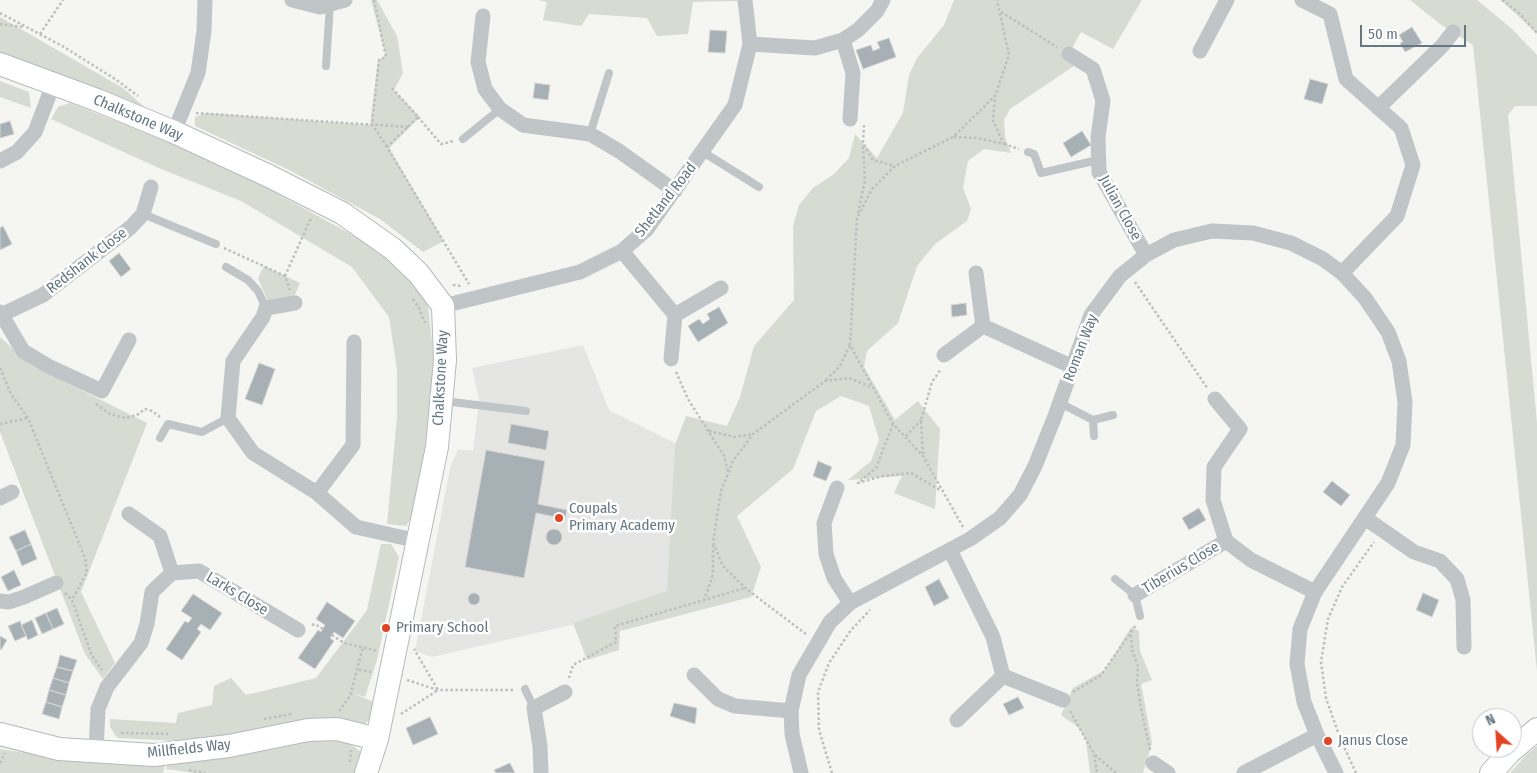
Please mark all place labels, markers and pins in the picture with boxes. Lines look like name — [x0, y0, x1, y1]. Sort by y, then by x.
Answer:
place label: Coupals Primary Academy — [569, 500, 675, 535]
marker: Coupals Primary Academy — [553, 512, 565, 524]
place label: Primary School — [396, 619, 488, 637]
marker: Primary School — [380, 622, 392, 634]
place label: Janus Close — [1338, 732, 1408, 750]
marker: Janus Close — [1322, 735, 1334, 747]

